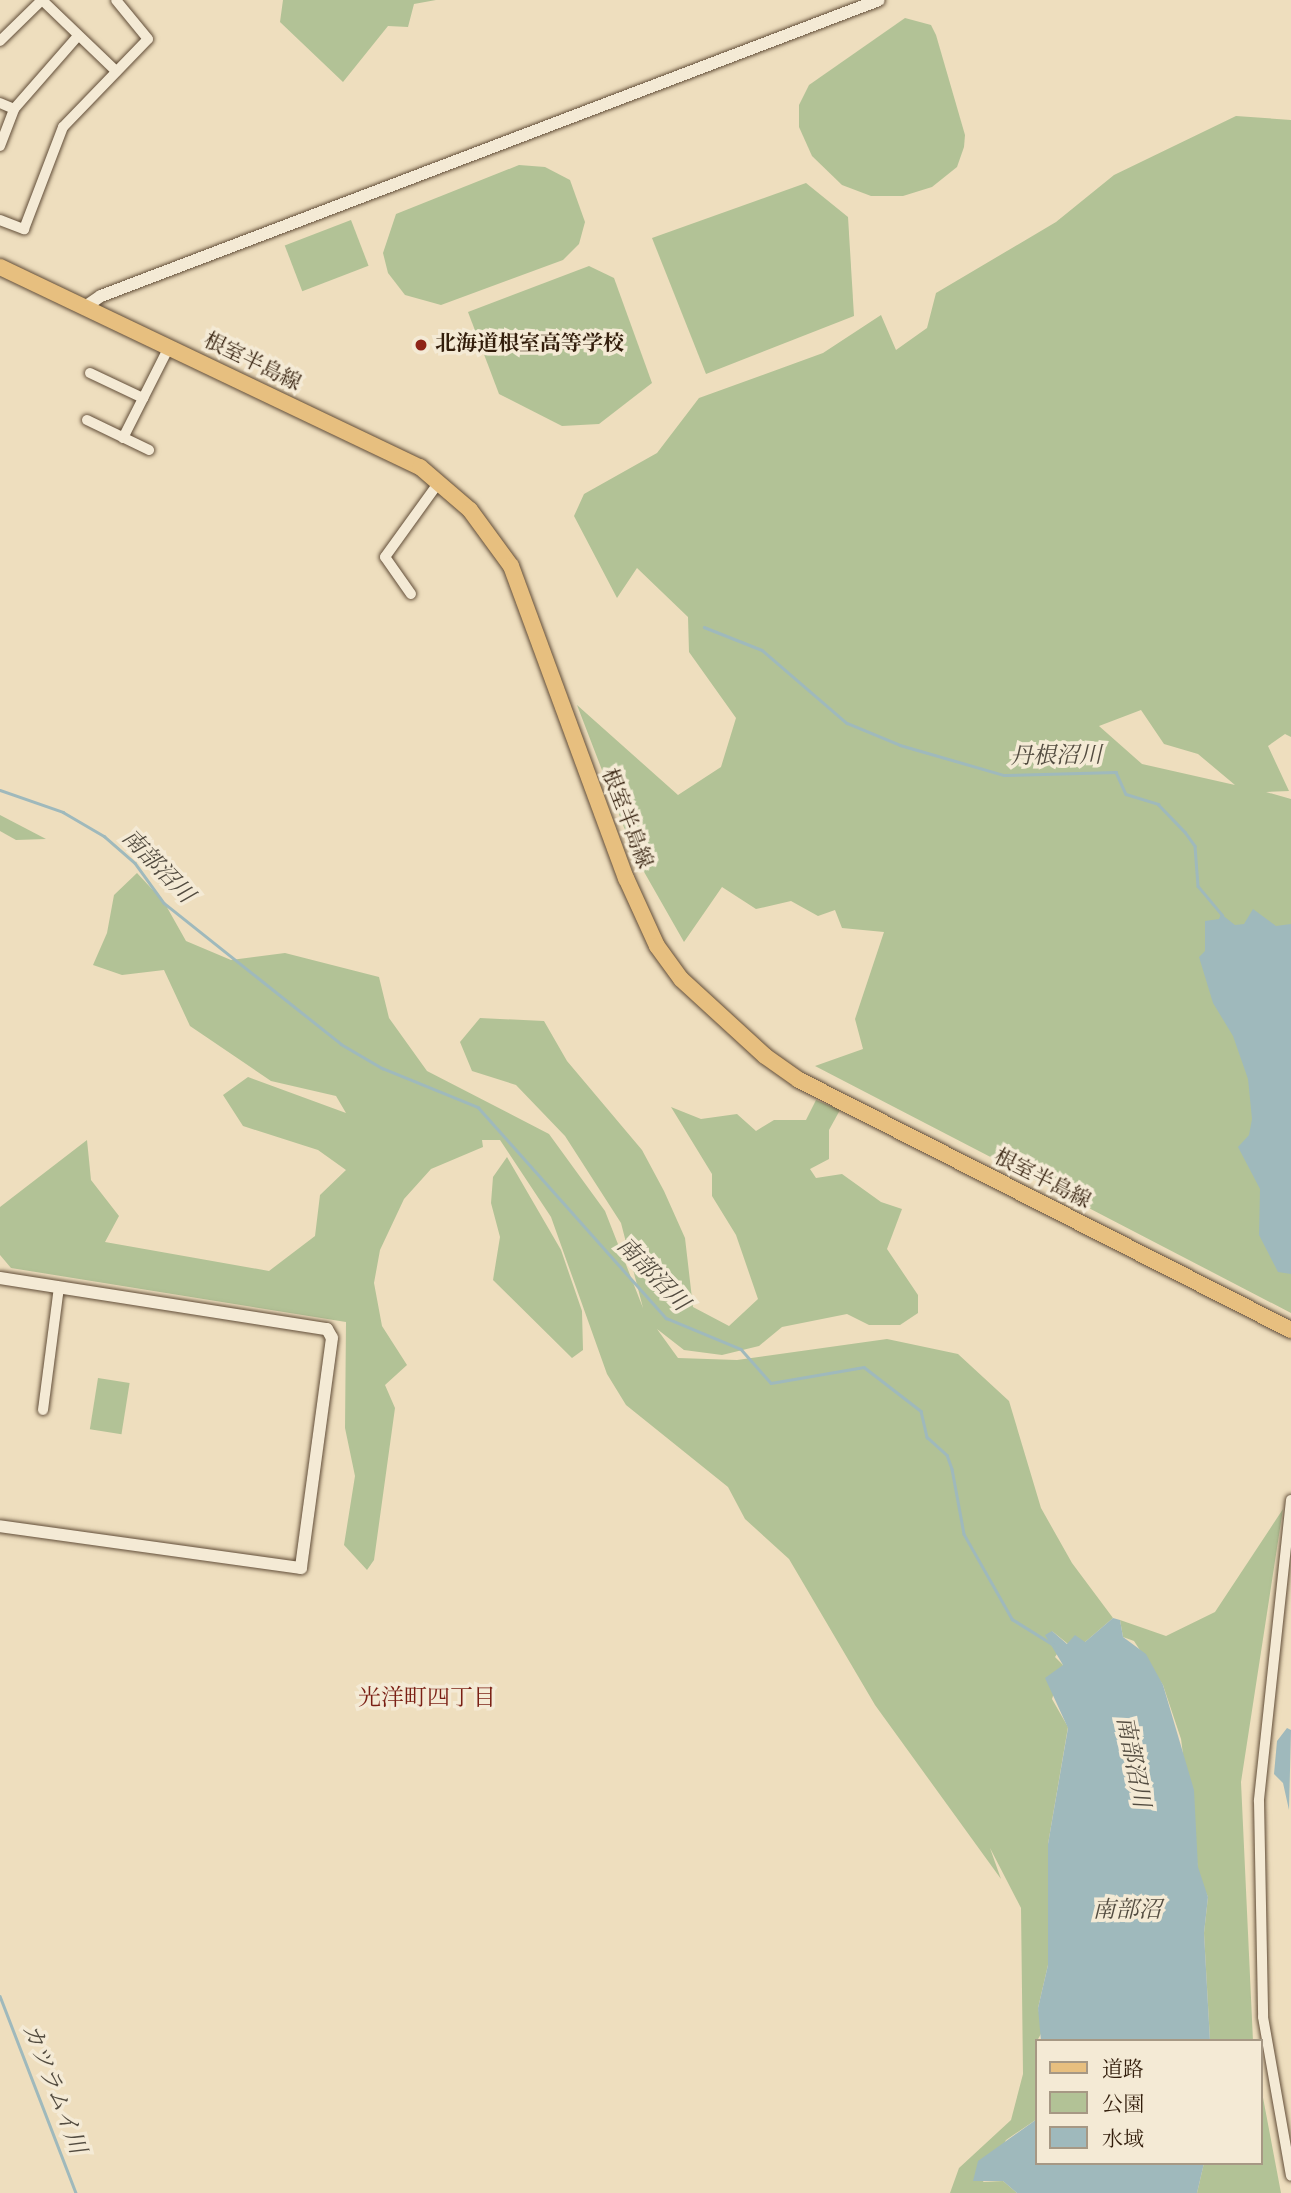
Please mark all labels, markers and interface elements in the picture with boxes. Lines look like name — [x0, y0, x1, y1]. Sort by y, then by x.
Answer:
street label: 根室半島線 — [199, 329, 305, 397]
place label: 北海道根室高等学校 — [435, 332, 624, 358]
marker: 北海道根室高等学校 — [413, 337, 429, 353]
water label: 丹根沼川 — [1010, 742, 1102, 772]
street label: 根室半島線 — [595, 765, 657, 873]
water label: 南部沼川 — [115, 824, 199, 910]
street label: 根室半島線 — [990, 1145, 1094, 1215]
water label: 南部沼川 — [610, 1232, 694, 1318]
district label: 光洋町四丁目 — [358, 1685, 496, 1713]
water label: 南部沼川 — [1110, 1714, 1154, 1810]
water label: 南部沼 — [1093, 1897, 1161, 1925]
water label: カツラムイ川 — [15, 2020, 91, 2158]
legend — [1036, 2039, 1263, 2165]
text: 道路 — [1102, 2057, 1144, 2084]
text: 公園 — [1102, 2092, 1144, 2119]
text: 水域 — [1102, 2127, 1144, 2154]

